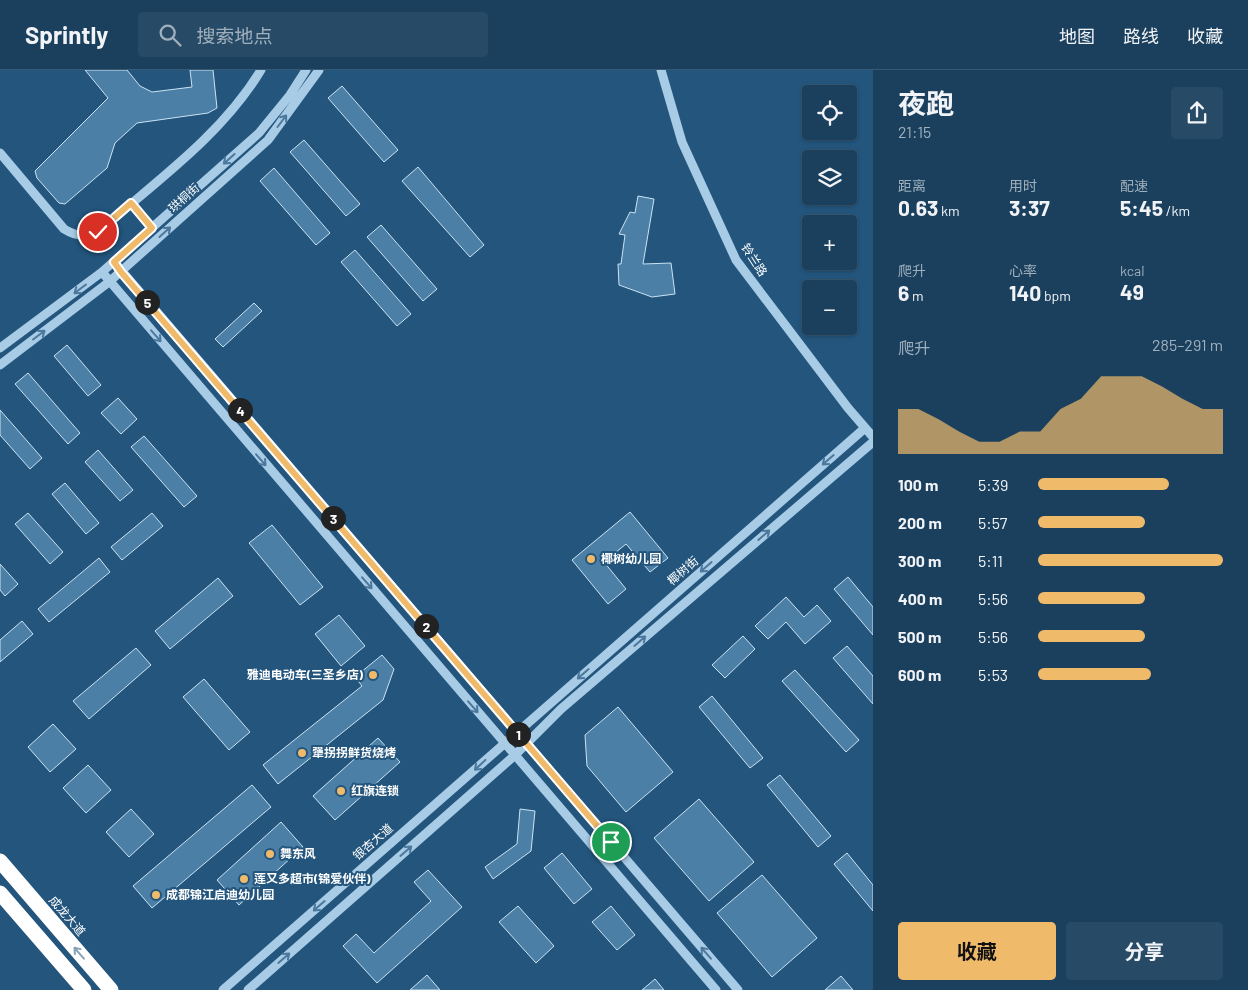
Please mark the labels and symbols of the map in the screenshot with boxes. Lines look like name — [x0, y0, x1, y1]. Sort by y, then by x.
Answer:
one-way arrow — [277, 114, 287, 128]
one-way arrow — [222, 154, 235, 165]
street label: 珙桐街 — [165, 180, 201, 215]
pin — [77, 211, 119, 253]
one-way arrow — [158, 227, 171, 238]
street label: 铃兰路 — [739, 241, 771, 278]
one-way arrow — [73, 284, 87, 294]
pin: 5 — [134, 290, 160, 314]
one-way arrow — [32, 330, 46, 340]
one-way arrow — [150, 330, 161, 343]
pin: 4 — [228, 398, 252, 422]
one-way arrow — [256, 453, 267, 466]
one-way arrow — [822, 454, 835, 466]
pin: 3 — [320, 506, 346, 530]
one-way arrow — [757, 530, 770, 541]
place label: 椰树幼儿园 — [601, 551, 661, 565]
marker: 椰树幼儿园 — [585, 553, 597, 565]
street label: 椰树街 — [664, 553, 701, 587]
one-way arrow — [699, 561, 712, 573]
one-way arrow — [361, 577, 373, 590]
pin: 2 — [414, 614, 438, 638]
one-way arrow — [634, 635, 647, 647]
place label: 雅迪电动车(三圣乡店) — [247, 667, 364, 681]
one-way arrow — [577, 668, 590, 679]
marker: 雅迪电动车(三圣乡店) — [367, 669, 379, 681]
one-way arrow — [467, 700, 478, 713]
pin: 1 — [506, 722, 530, 746]
place label: 犟拐拐鲜货烧烤 — [312, 745, 396, 759]
marker: 犟拐拐鲜货烧烤 — [296, 747, 308, 759]
one-way arrow — [474, 759, 487, 771]
place label: 红旗连锁 — [351, 783, 399, 797]
marker: 红旗连锁 — [335, 785, 347, 797]
street label: 银杏大道 — [350, 820, 395, 862]
pin — [590, 821, 632, 863]
one-way arrow — [400, 845, 413, 856]
place label: 舞东风 — [280, 846, 316, 860]
marker: 舞东风 — [264, 848, 276, 860]
place label: 莲又多超市(锦爱伙伴) — [254, 871, 371, 885]
marker: 莲又多超市(锦爱伙伴) — [238, 873, 250, 885]
place label: 成都锦江启迪幼儿园 — [166, 887, 274, 901]
marker: 成都锦江启迪幼儿园 — [150, 889, 162, 901]
street label: 成龙大道 — [47, 893, 89, 938]
one-way arrow — [312, 901, 325, 912]
one-way arrow — [74, 947, 85, 960]
one-way arrow — [701, 947, 712, 960]
one-way arrow — [278, 952, 291, 964]

